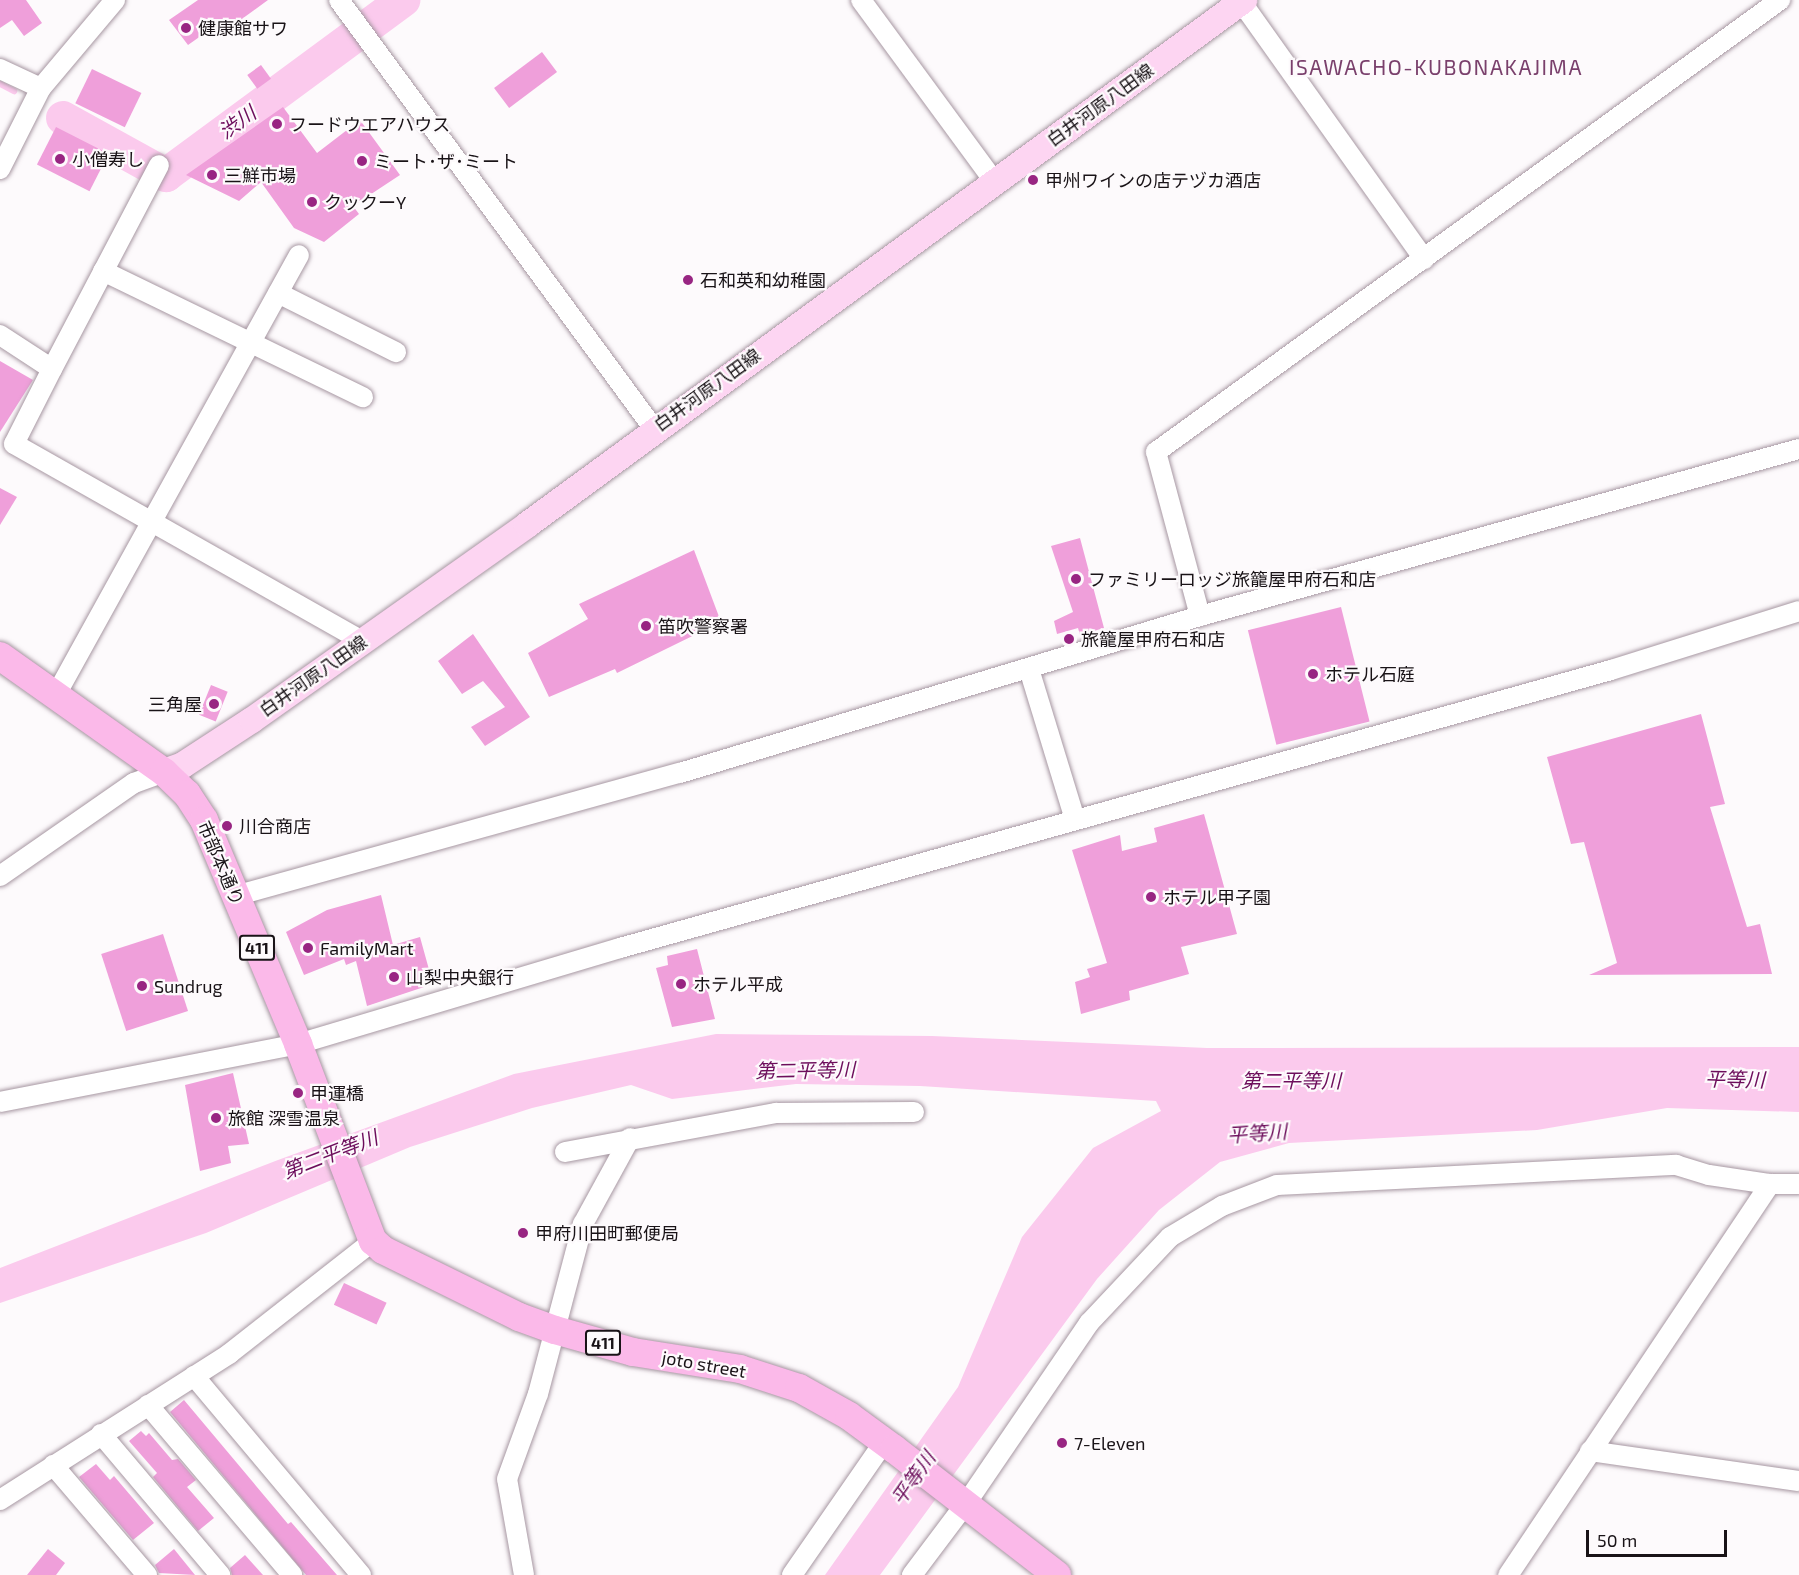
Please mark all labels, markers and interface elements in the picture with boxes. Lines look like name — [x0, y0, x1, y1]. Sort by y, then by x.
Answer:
place label: 健康館サワ — [198, 17, 288, 39]
marker: 健康館サワ — [179, 21, 193, 35]
district label: ISAWACHO-KUBONAKAJIMA — [1289, 54, 1583, 80]
street label: 白井河原八田線 — [1043, 59, 1157, 151]
water label: 渋川 — [214, 101, 260, 143]
place label: フードウエアハウス — [289, 113, 451, 135]
marker: フードウエアハウス — [270, 117, 284, 131]
place label: 小僧寿し — [72, 148, 144, 170]
place label: ミート･ザ･ミート — [374, 150, 518, 172]
marker: 小僧寿し — [53, 152, 67, 166]
marker: ミート･ザ･ミート — [355, 154, 369, 168]
place label: 三鮮市場 — [224, 164, 296, 186]
marker: 三鮮市場 — [205, 168, 219, 182]
place label: 甲州ワインの店テヅカ酒店 — [1045, 169, 1261, 191]
marker: 甲州ワインの店テヅカ酒店 — [1026, 173, 1040, 187]
place label: クックーY — [324, 191, 406, 213]
marker: クックーY — [305, 195, 319, 209]
place label: 石和英和幼稚園 — [700, 269, 826, 291]
marker: 石和英和幼稚園 — [681, 273, 695, 287]
street label: 白井河原八田線 — [650, 344, 764, 436]
place label: ファミリーロッジ旅籠屋甲府石和店 — [1088, 568, 1376, 590]
marker: ファミリーロッジ旅籠屋甲府石和店 — [1069, 572, 1083, 586]
place label: 笛吹警察署 — [658, 615, 748, 637]
marker: 笛吹警察署 — [639, 619, 653, 633]
place label: 旅籠屋甲府石和店 — [1081, 628, 1225, 650]
street label: 白井河原八田線 — [255, 631, 371, 721]
marker: 旅籠屋甲府石和店 — [1062, 632, 1076, 646]
place label: ホテル石庭 — [1325, 663, 1415, 685]
marker: ホテル石庭 — [1306, 667, 1320, 681]
place label: 三角屋 — [148, 693, 202, 715]
marker: 三角屋 — [207, 697, 221, 711]
place label: 川合商店 — [239, 815, 311, 837]
street label: 市部本通り — [193, 817, 249, 909]
marker: 川合商店 — [220, 819, 234, 833]
place label: ホテル甲子園 — [1163, 886, 1271, 908]
marker: ホテル甲子園 — [1144, 890, 1158, 904]
road number: 411 — [238, 935, 276, 961]
place label: FamilyMart — [320, 937, 414, 959]
marker: FamilyMart — [301, 941, 315, 955]
place label: 山梨中央銀行 — [406, 966, 514, 988]
marker: 山梨中央銀行 — [387, 970, 401, 984]
place label: ホテル平成 — [693, 973, 783, 995]
place label: Sundrug — [154, 975, 223, 997]
marker: ホテル平成 — [674, 977, 688, 991]
marker: Sundrug — [135, 979, 149, 993]
water label: 第二平等川 — [755, 1057, 855, 1083]
water label: 平等川 — [1705, 1066, 1765, 1092]
water label: 第二平等川 — [1241, 1068, 1341, 1092]
place label: 甲運橋 — [310, 1082, 364, 1104]
marker: 甲運橋 — [291, 1086, 305, 1100]
place label: 旅館 深雪温泉 — [228, 1107, 340, 1129]
marker: 旅館 深雪温泉 — [209, 1111, 223, 1125]
water label: 平等川 — [1226, 1119, 1288, 1147]
water label: 第二平等川 — [279, 1125, 381, 1183]
place label: 甲府川田町郵便局 — [535, 1222, 679, 1244]
marker: 甲府川田町郵便局 — [516, 1226, 530, 1240]
road number: 411 — [584, 1330, 622, 1356]
street label: joto street — [660, 1346, 748, 1382]
place label: 7-Eleven — [1074, 1432, 1146, 1454]
marker: 7-Eleven — [1055, 1436, 1069, 1450]
water label: 平等川 — [886, 1447, 940, 1509]
scale bar — [1589, 1518, 1730, 1556]
text: 50 m — [1597, 1529, 1637, 1551]

